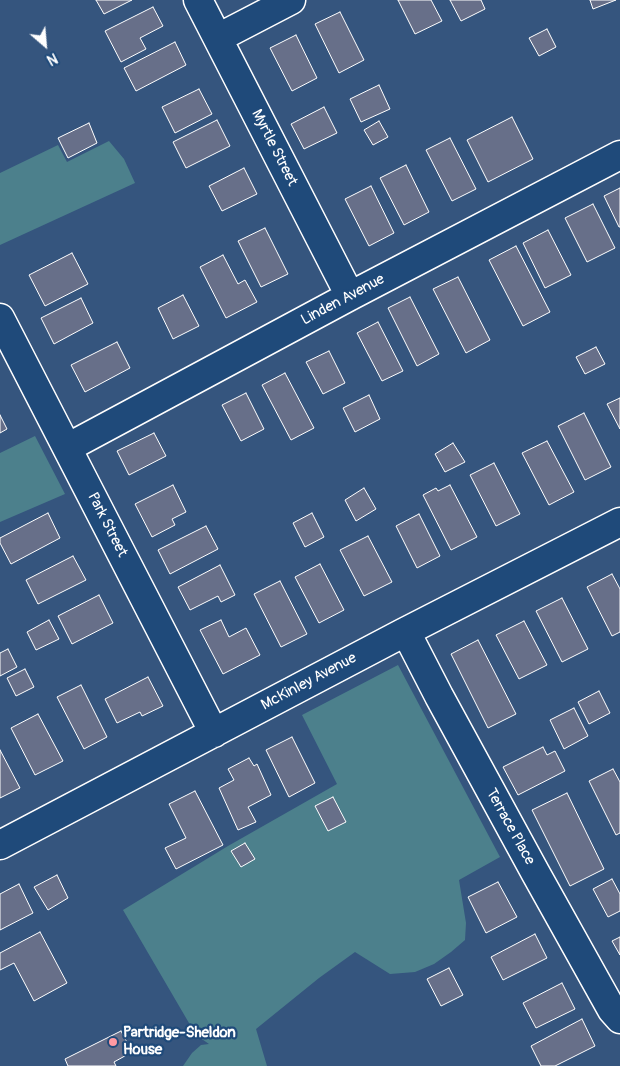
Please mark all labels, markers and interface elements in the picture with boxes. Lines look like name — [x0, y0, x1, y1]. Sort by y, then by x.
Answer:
north arrow — [20, 20, 70, 70]
text: N — [44, 49, 60, 69]
street label: Myrtle Street — [247, 107, 301, 189]
street label: Linden Avenue — [298, 270, 388, 330]
street label: Park Street — [83, 490, 131, 560]
street label: McKinley Avenue — [258, 649, 360, 715]
street label: Terrace Place — [482, 786, 538, 868]
place label: Partridge-Sheldon House — [123, 1024, 236, 1059]
marker: Partridge-Sheldon House — [107, 1036, 119, 1048]

